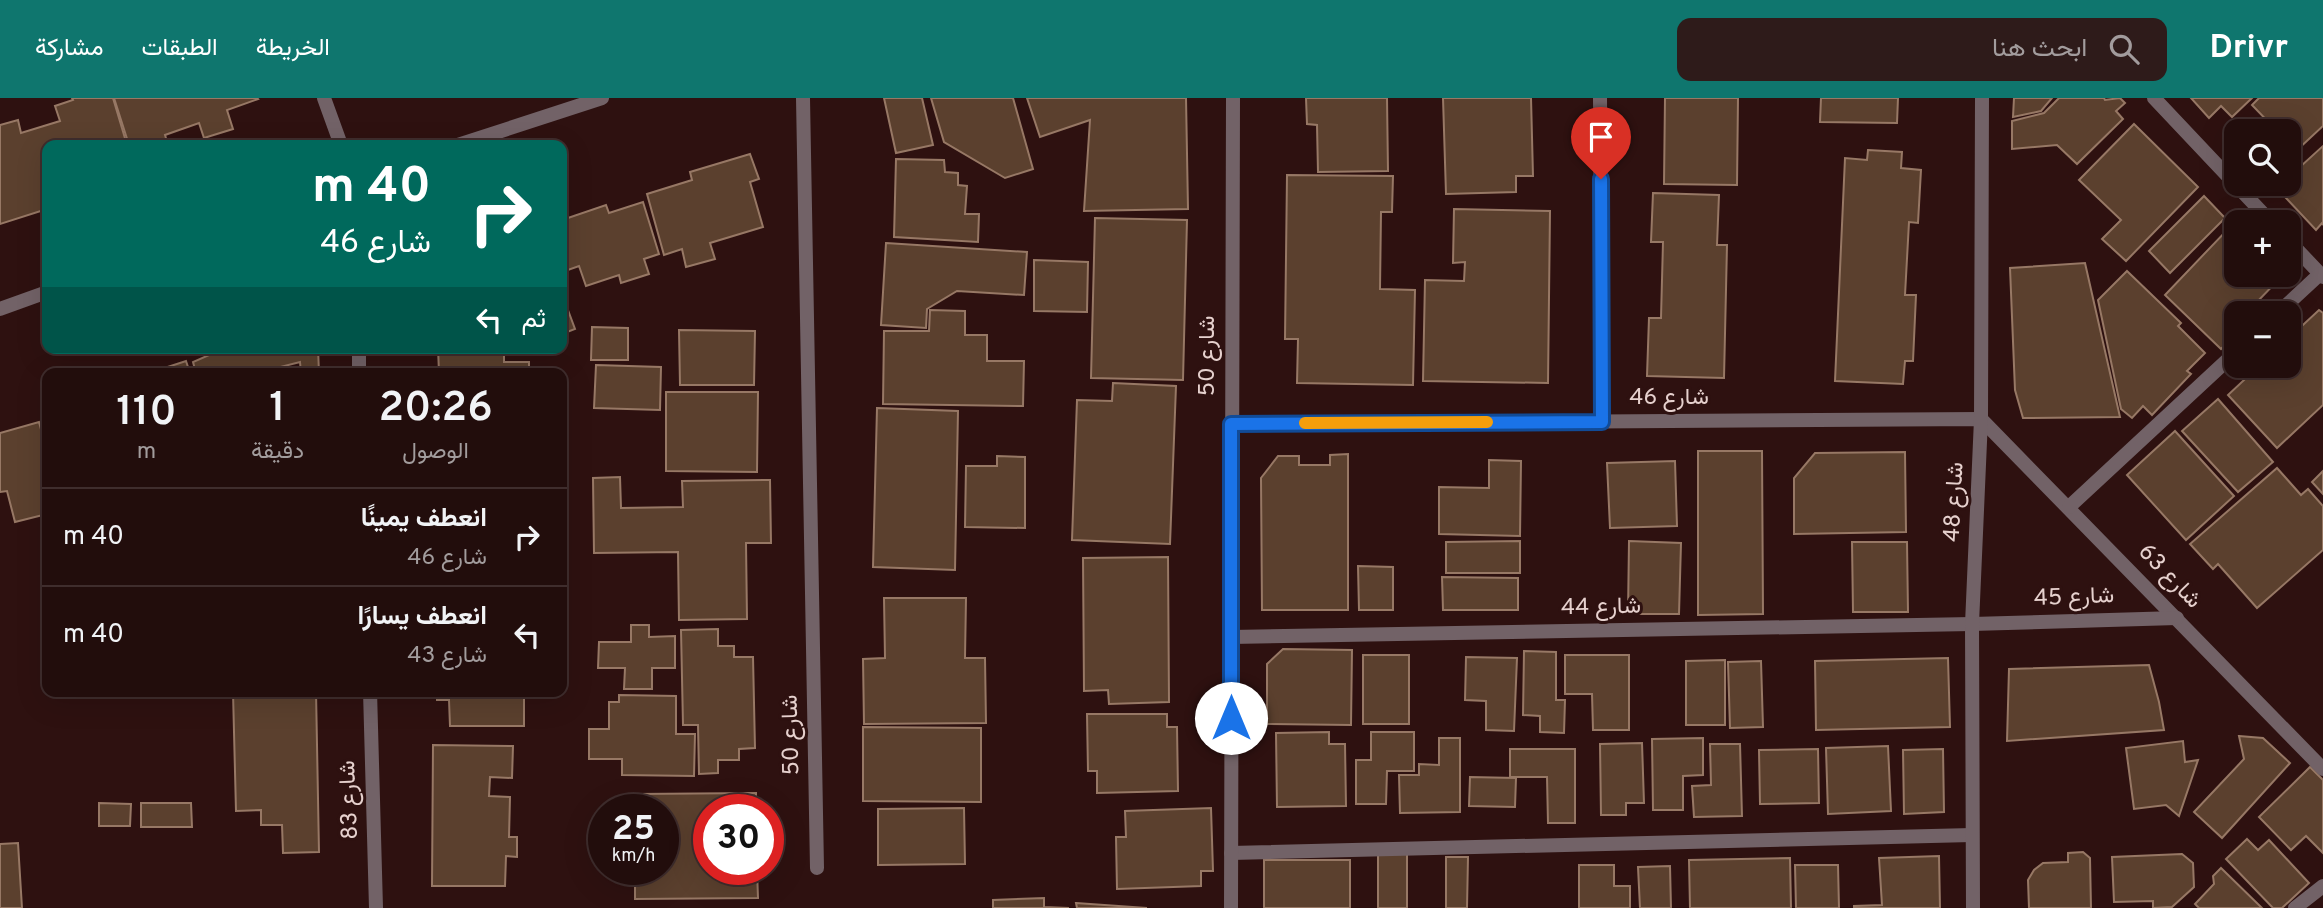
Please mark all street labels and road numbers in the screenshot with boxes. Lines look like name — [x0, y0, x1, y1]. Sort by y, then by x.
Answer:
street label: شارع 50 — [1194, 316, 1223, 396]
street label: شارع 46 — [1629, 384, 1709, 413]
street label: شارع 48 — [1938, 461, 1972, 543]
street label: شارع 63 — [2131, 538, 2207, 616]
street label: شارع 45 — [2033, 582, 2115, 614]
street label: شارع 44 — [1561, 593, 1641, 623]
street label: شارع 50 — [777, 694, 807, 776]
street label: شارع 83 — [334, 760, 366, 840]

